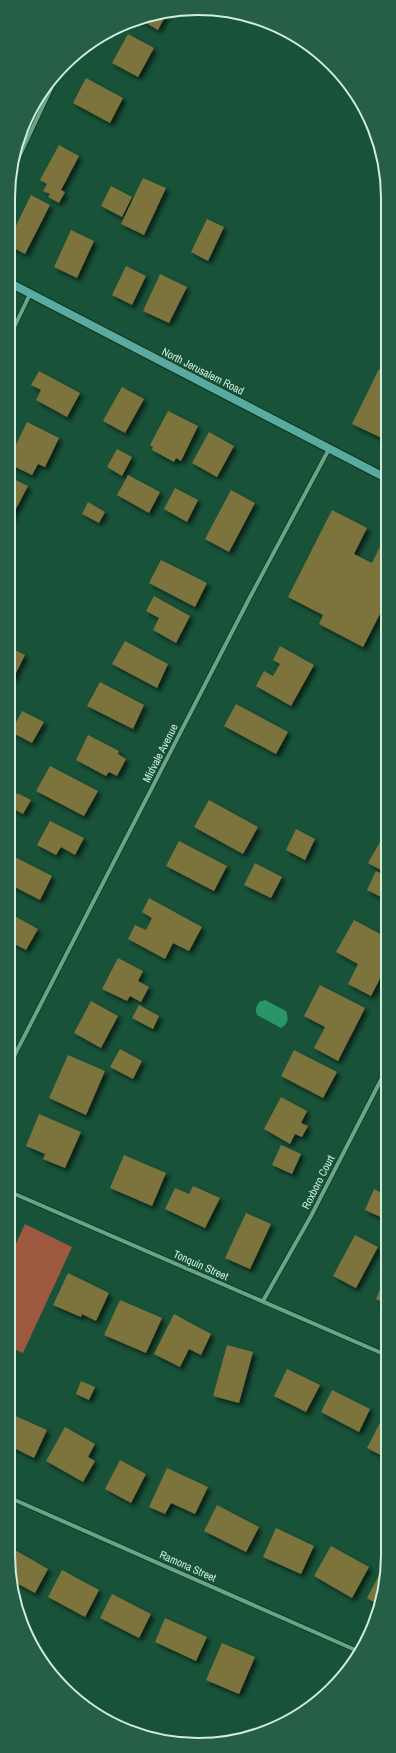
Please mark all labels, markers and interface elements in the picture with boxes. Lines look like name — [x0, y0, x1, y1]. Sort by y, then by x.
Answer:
street label: North Jerusalem Road — [160, 344, 246, 398]
street label: Midvale Avenue — [139, 721, 181, 785]
street label: Roxboro Court — [298, 1152, 338, 1211]
street label: Tonquin Street — [171, 1247, 231, 1284]
street label: Ramona Street — [157, 1547, 219, 1585]

